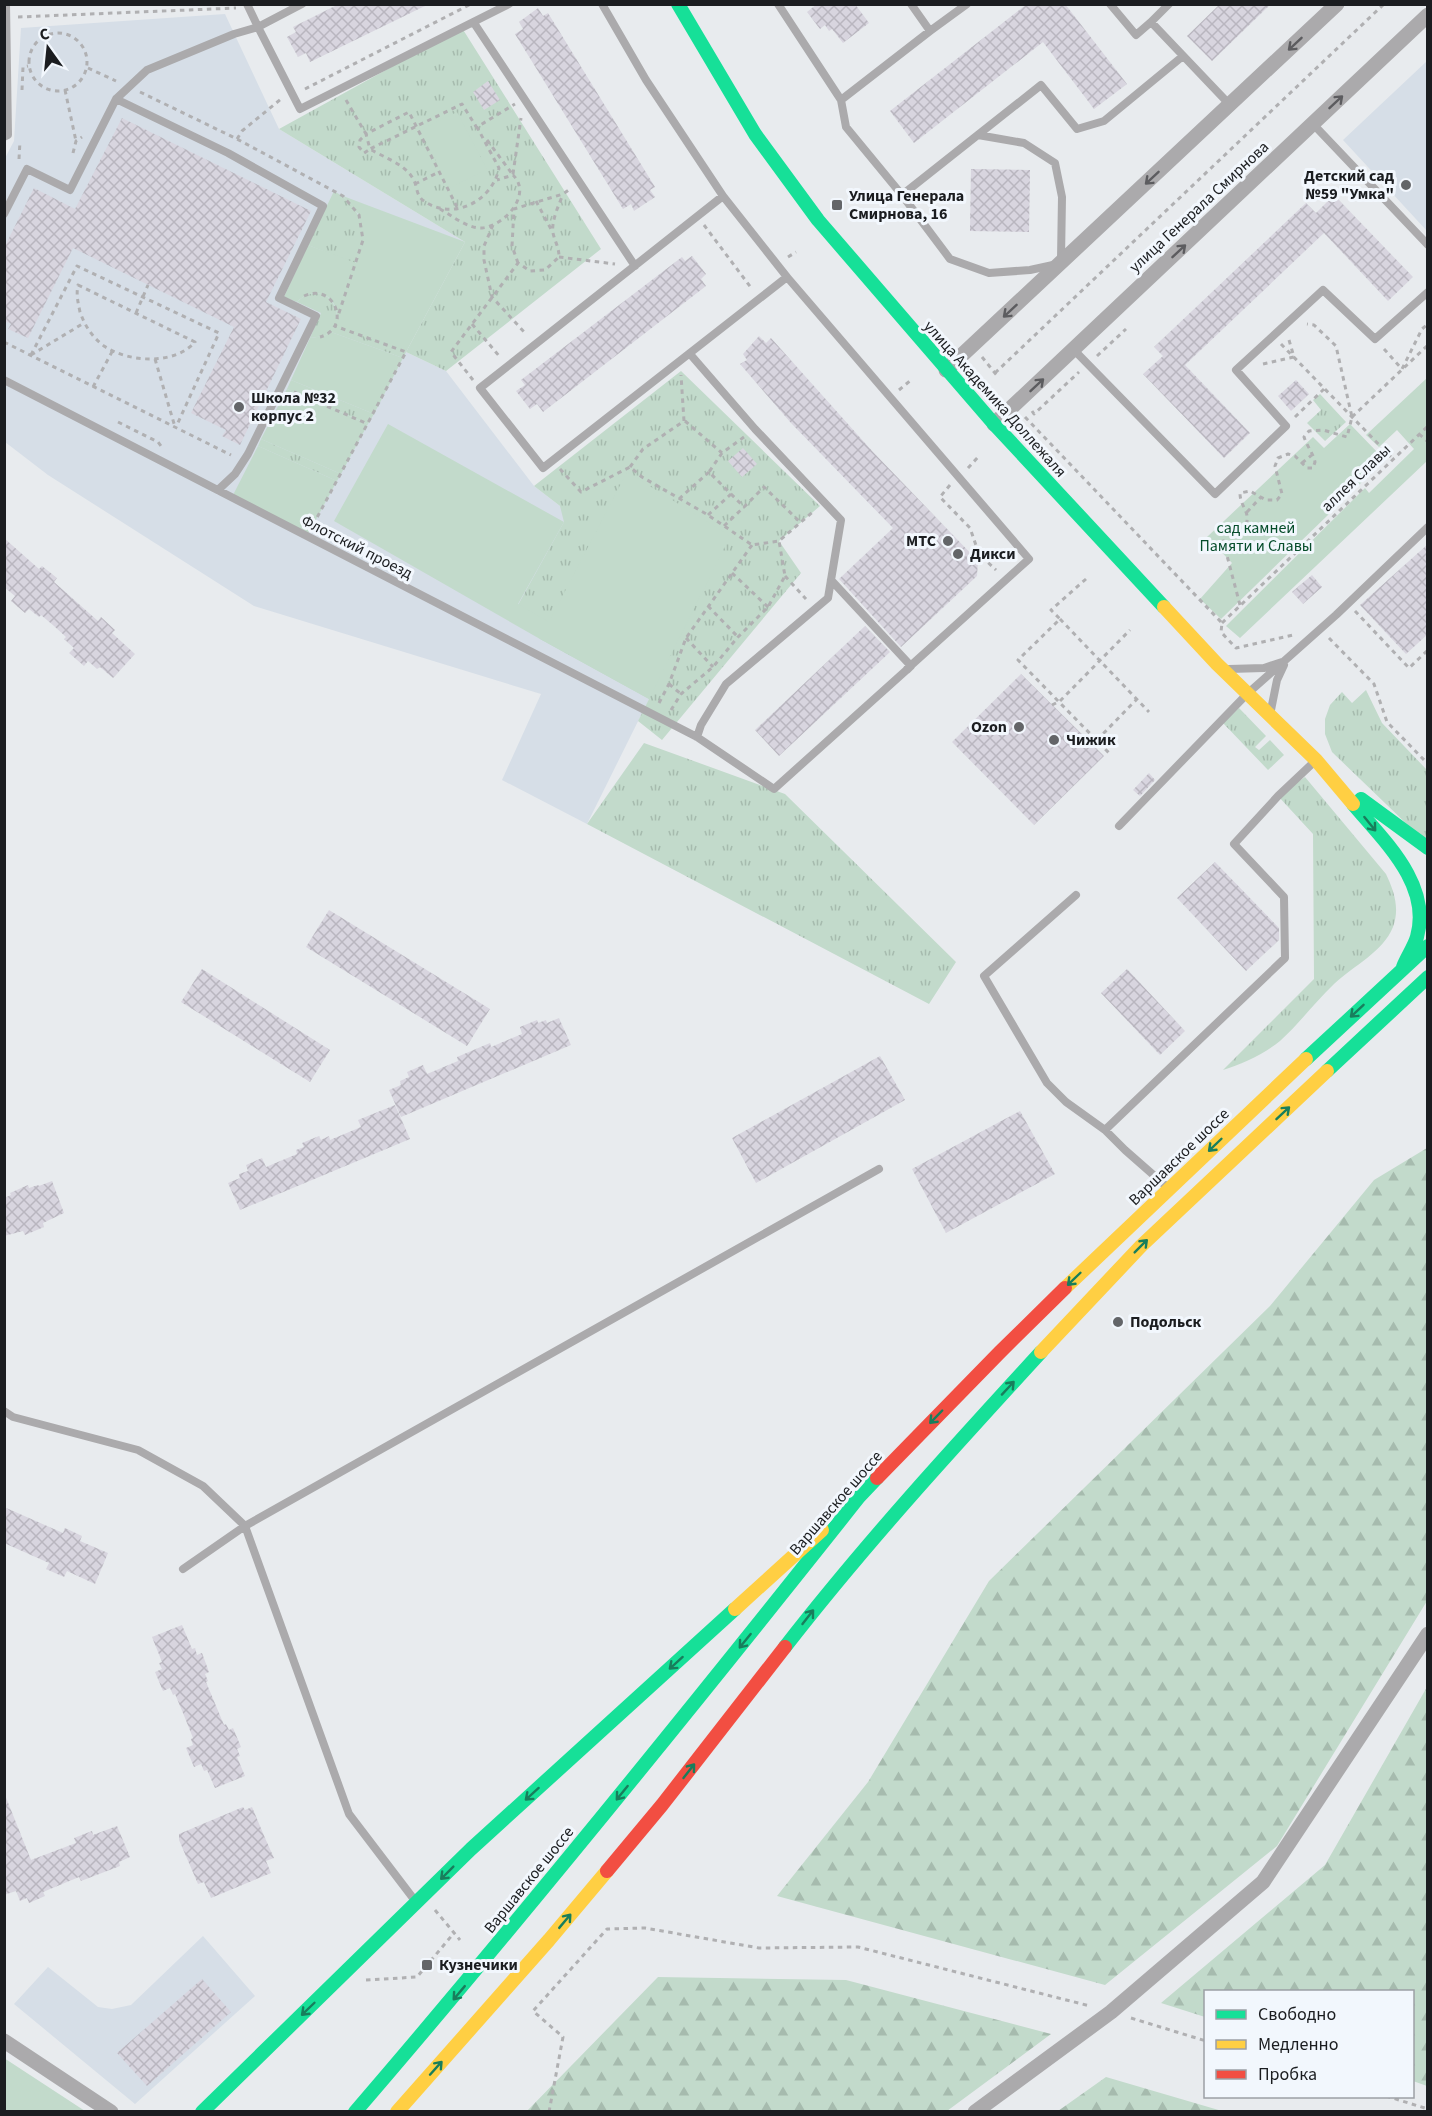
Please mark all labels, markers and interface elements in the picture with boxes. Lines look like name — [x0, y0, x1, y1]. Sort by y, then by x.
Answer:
north arrow — [18, 18, 78, 78]
text: С — [37, 23, 52, 46]
one-way arrow — [1287, 37, 1302, 52]
one-way arrow — [1328, 95, 1343, 109]
street label: улица Генерала Смирнова — [1124, 136, 1274, 278]
place label: Детский сад №59 "Умка" — [1304, 165, 1395, 205]
one-way arrow — [1145, 171, 1160, 185]
marker: Детский сад №59 "Умка" — [1399, 178, 1413, 192]
place label: Улица Генерала Смирнова, 16 — [849, 185, 964, 225]
marker: Улица Генерала Смирнова, 16 — [830, 198, 844, 212]
one-way arrow — [1171, 244, 1186, 258]
one-way arrow — [1003, 304, 1018, 318]
street label: улица Академика Доллежаля — [919, 316, 1071, 482]
one-way arrow — [1030, 377, 1045, 392]
place label: Школа №32 корпус 2 — [251, 387, 336, 427]
marker: Школа №32 корпус 2 — [232, 400, 246, 414]
street label: аллея Славы — [1316, 439, 1396, 517]
street label: Флотский проезд — [298, 509, 417, 585]
park label: сад камней Памяти и Славы — [1199, 517, 1313, 557]
place label: МТС — [906, 530, 936, 552]
marker: МТС — [941, 534, 955, 548]
place label: Дикси — [970, 543, 1015, 565]
marker: Дикси — [951, 547, 965, 561]
place label: Ozon — [971, 716, 1007, 738]
marker: Ozon — [1012, 720, 1026, 734]
place label: Чижик — [1066, 729, 1116, 751]
marker: Чижик — [1047, 733, 1061, 747]
one-way arrow — [1363, 816, 1377, 831]
one-way arrow — [1350, 1004, 1365, 1018]
street label: Варшавское шоссе — [1124, 1103, 1234, 1211]
one-way arrow — [1276, 1105, 1291, 1120]
one-way arrow — [1208, 1137, 1223, 1152]
one-way arrow — [1134, 1239, 1149, 1254]
one-way arrow — [1067, 1272, 1082, 1287]
place label: Подольск — [1130, 1311, 1202, 1333]
marker: Подольск — [1111, 1315, 1125, 1329]
one-way arrow — [1001, 1381, 1015, 1396]
one-way arrow — [929, 1410, 944, 1425]
street label: Варшавское шоссе — [784, 1446, 888, 1560]
one-way arrow — [802, 1609, 815, 1625]
one-way arrow — [738, 1633, 751, 1649]
one-way arrow — [669, 1656, 684, 1670]
one-way arrow — [682, 1763, 695, 1779]
one-way arrow — [615, 1784, 628, 1800]
one-way arrow — [525, 1787, 540, 1801]
street label: Варшавское шоссе — [479, 1822, 579, 1938]
one-way arrow — [440, 1865, 455, 1880]
one-way arrow — [558, 1913, 571, 1929]
place label: Кузнечики — [439, 1954, 518, 1976]
marker: Кузнечики — [420, 1958, 434, 1972]
one-way arrow — [452, 1985, 466, 2000]
legend — [1204, 1990, 1414, 2098]
one-way arrow — [301, 2002, 316, 2016]
text: Свободно — [1258, 2002, 1336, 2027]
text: Медленно — [1258, 2032, 1338, 2057]
one-way arrow — [429, 2061, 443, 2076]
text: Пробка — [1258, 2062, 1317, 2087]

